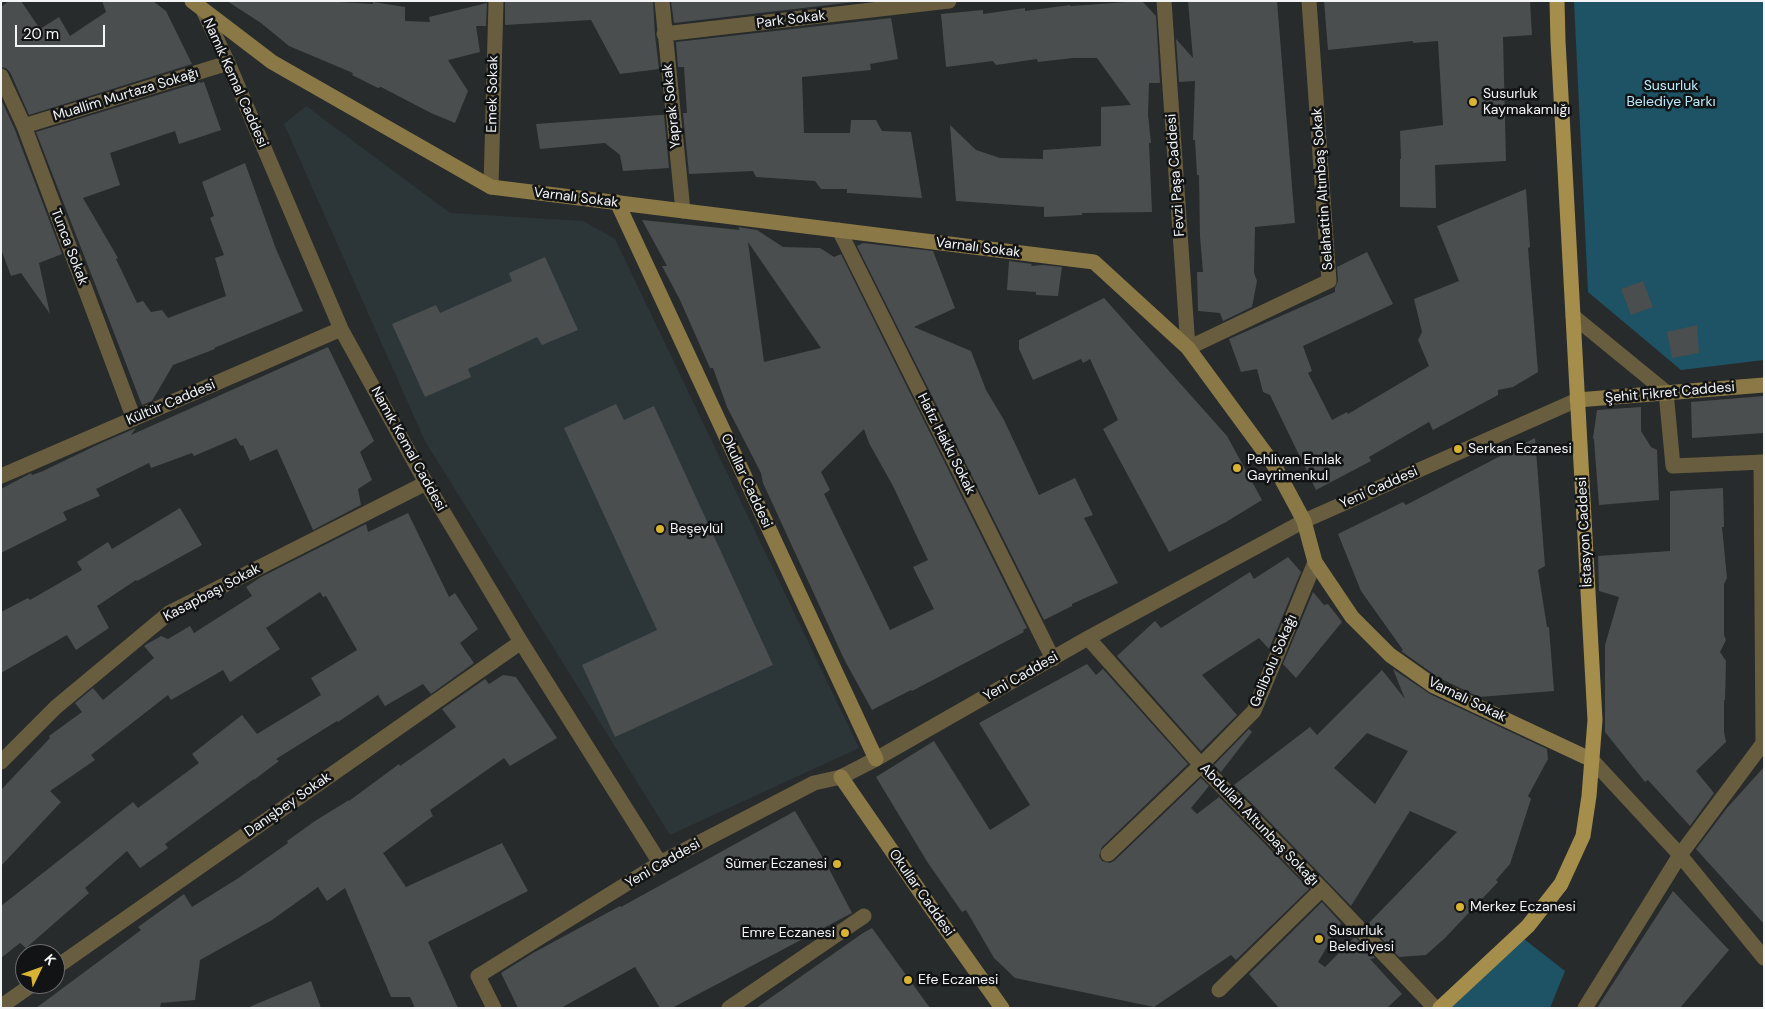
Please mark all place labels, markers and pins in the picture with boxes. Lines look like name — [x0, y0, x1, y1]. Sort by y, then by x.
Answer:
place label: Susurluk Kaymakamlığı — [1483, 86, 1570, 118]
marker: Susurluk Kaymakamlığı — [1467, 96, 1479, 108]
place label: Serkan Eczanesi — [1468, 441, 1572, 457]
marker: Serkan Eczanesi — [1452, 443, 1464, 455]
place label: Pehlivan Emlak Gayrimenkul — [1247, 452, 1342, 484]
marker: Pehlivan Emlak Gayrimenkul — [1231, 462, 1243, 474]
place label: Beşeylül — [670, 521, 723, 537]
marker: Beşeylül — [654, 523, 666, 535]
place label: Sümer Eczanesi — [725, 856, 827, 872]
marker: Sümer Eczanesi — [831, 858, 843, 870]
place label: Merkez Eczanesi — [1470, 899, 1576, 915]
marker: Merkez Eczanesi — [1454, 901, 1466, 913]
place label: Susurluk Belediyesi — [1329, 923, 1394, 956]
place label: Emre Eczanesi — [742, 925, 835, 941]
marker: Emre Eczanesi — [839, 927, 851, 939]
marker: Susurluk Belediyesi — [1313, 933, 1325, 945]
place label: Efe Eczanesi — [918, 972, 998, 988]
marker: Efe Eczanesi — [902, 974, 914, 986]

